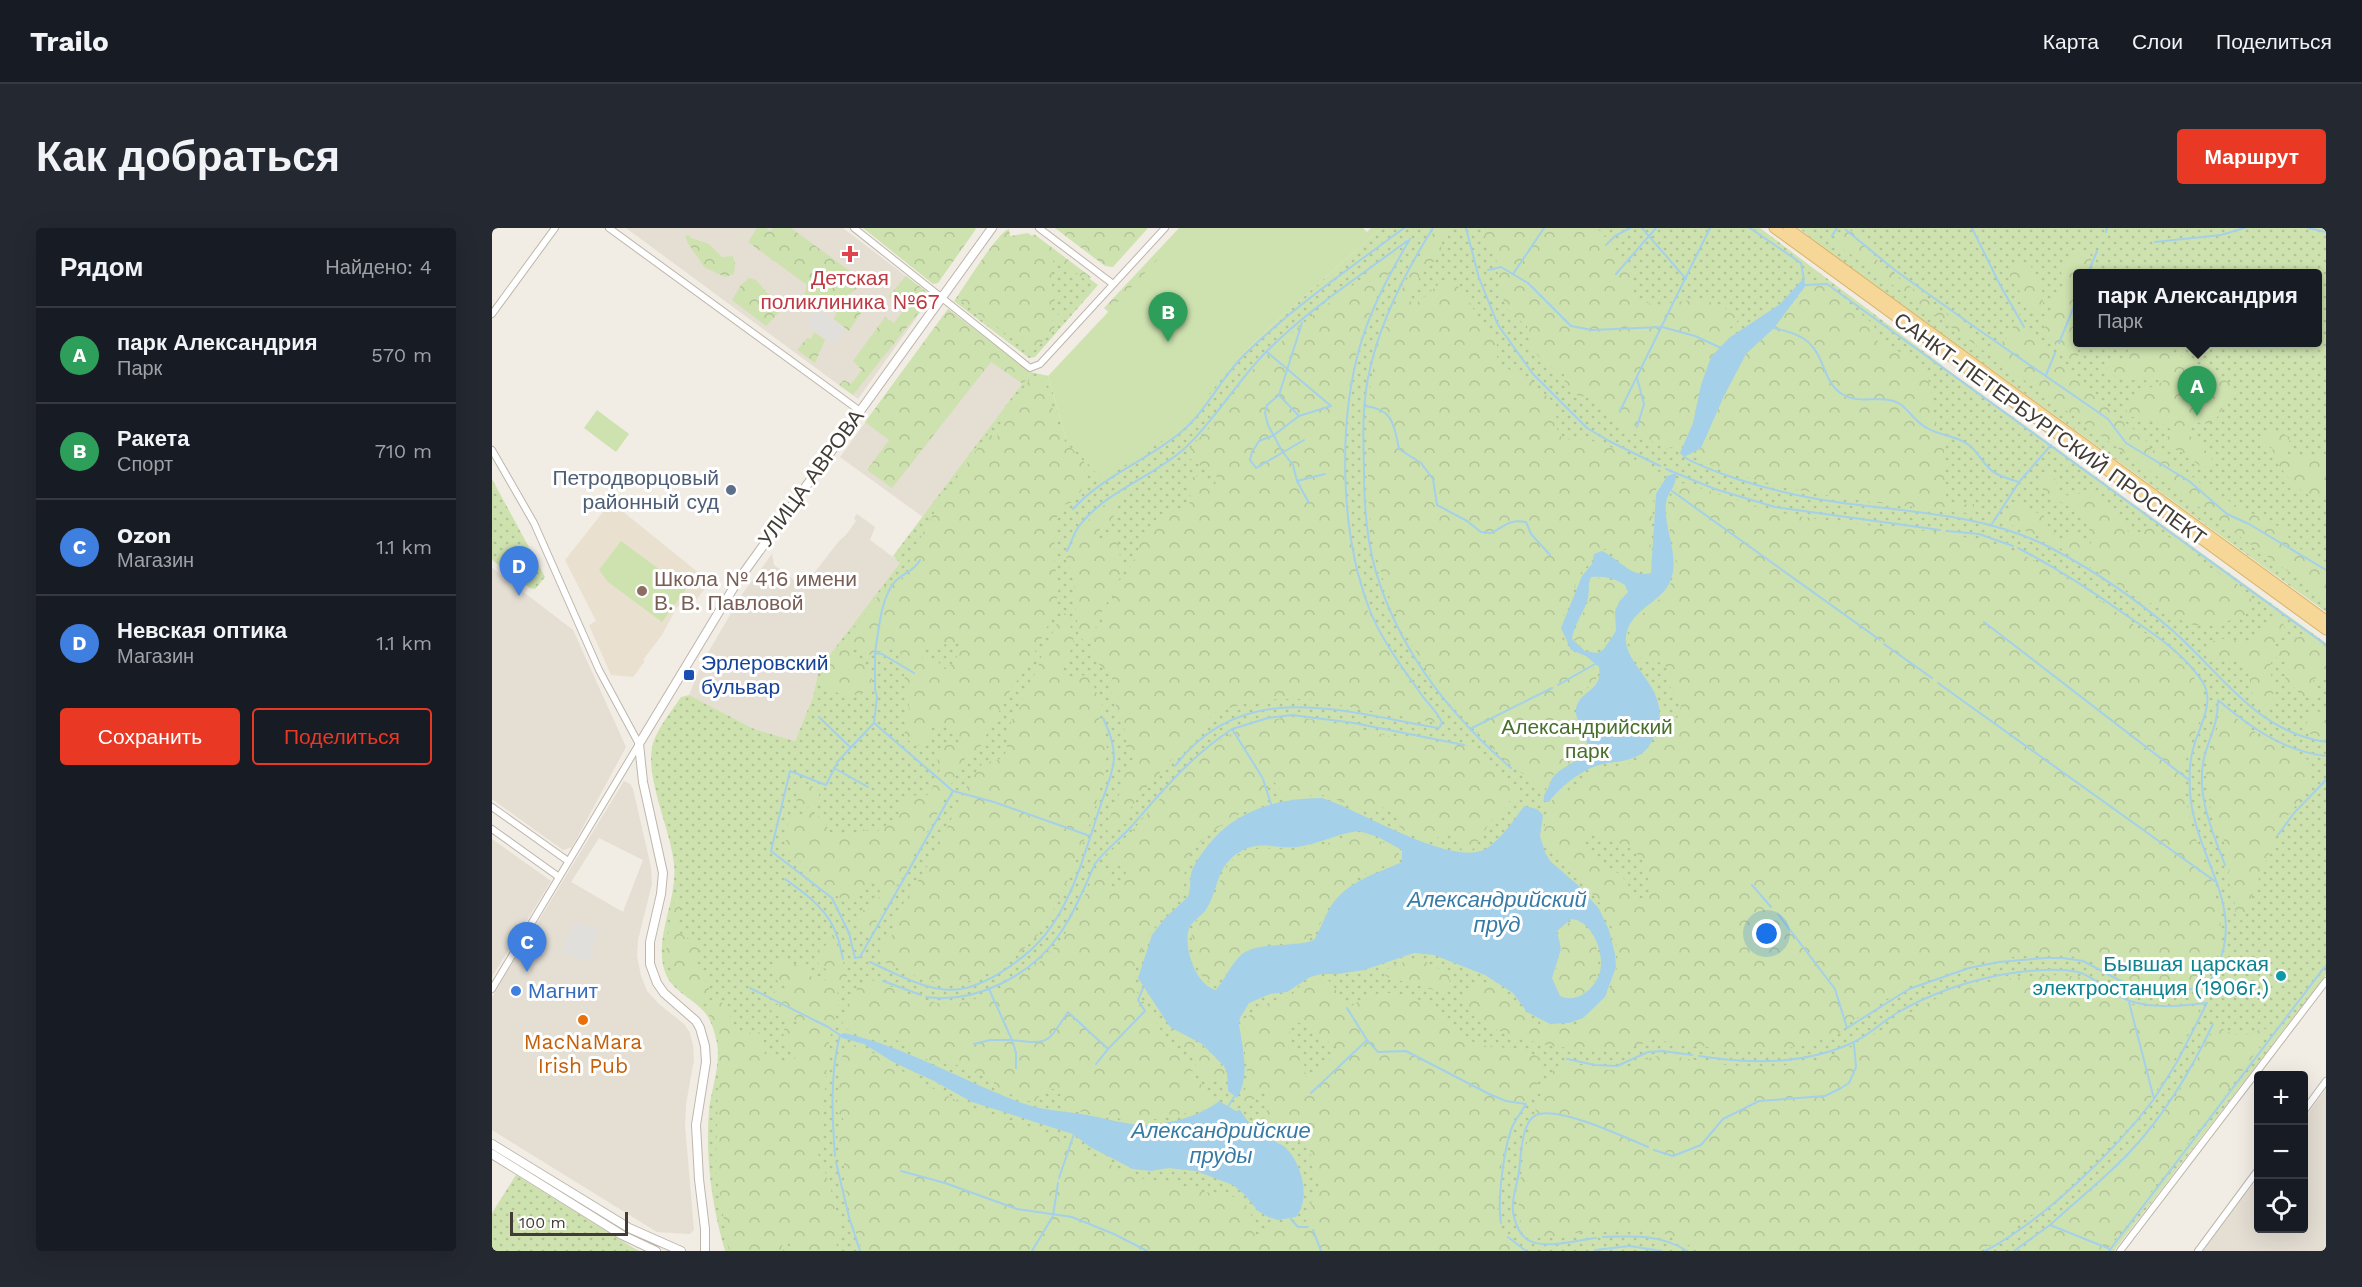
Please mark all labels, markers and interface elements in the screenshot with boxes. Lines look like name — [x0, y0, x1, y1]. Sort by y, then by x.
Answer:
text: Trailo — [30, 25, 109, 58]
text: Карта — [2043, 29, 2099, 54]
text: Слои — [2132, 29, 2183, 54]
text: Поделиться — [2216, 29, 2332, 54]
button: Маршрут — [2177, 129, 2326, 184]
text: Как добраться — [36, 132, 340, 181]
marker: Детская поликлиника №67 — [841, 245, 859, 263]
text: Рядом — [60, 252, 143, 282]
text: Найдено: 4 — [325, 255, 432, 279]
place label: Детская поликлиника №67 — [760, 265, 940, 314]
popup — [2073, 269, 2322, 347]
text: парк Александрия — [2097, 283, 2298, 308]
pin: B — [1148, 292, 1188, 342]
street label: САНКТ-ПЕТЕРБУРГСКИЙ ПРОСПЕКТ — [1889, 307, 2211, 550]
text: Парк — [2097, 309, 2143, 333]
text: парк Александрия — [117, 330, 318, 355]
text: A — [73, 343, 86, 367]
text: 570 m — [371, 343, 432, 367]
text: Парк — [117, 356, 162, 380]
pin: A — [2178, 366, 2216, 416]
street label: УЛИЦА АВРОВА — [752, 404, 869, 551]
text: Ракета — [117, 426, 190, 451]
text: B — [73, 439, 86, 463]
text: 710 m — [375, 439, 432, 463]
text: Спорт — [117, 452, 173, 476]
place label: Петродворцовый районный суд — [552, 465, 719, 514]
marker: Петродворцовый районный суд — [724, 483, 738, 497]
text: Ozon — [117, 523, 171, 548]
text: C — [73, 535, 86, 559]
text: 1.1 km — [376, 535, 432, 559]
pin: D — [500, 546, 538, 596]
text: Магазин — [117, 548, 194, 572]
place label: Школа № 416 имени В. В. Павловой — [654, 566, 857, 615]
marker: Школа № 416 имени В. В. Павловой — [635, 584, 649, 598]
text: Невская оптика — [117, 618, 287, 643]
text: D — [72, 631, 87, 655]
text: 1.1 km — [376, 631, 432, 655]
text: Магазин — [117, 644, 194, 668]
place label: Эрлеровский бульвар — [701, 650, 828, 699]
marker: Эрлеровский бульвар — [682, 668, 696, 682]
button: Сохранить — [60, 708, 240, 765]
button: Поделиться — [252, 708, 432, 765]
park label: Александрийский парк — [1501, 714, 1673, 763]
water label: Александрийский пруд — [1405, 887, 1587, 937]
your location — [1752, 919, 1781, 948]
pin: C — [507, 922, 546, 972]
place label: Бывшая царская электростанция (1906г.) — [2032, 951, 2269, 1000]
marker: Бывшая царская электростанция (1906г.) — [2274, 969, 2288, 983]
place label: Магнит — [528, 978, 598, 1003]
marker: Магнит — [509, 984, 523, 998]
marker: MacNaMara Irish Pub — [576, 1013, 590, 1027]
place label: MacNaMara Irish Pub — [524, 1029, 642, 1078]
map controls — [2254, 1071, 2308, 1233]
button: + — [2254, 1071, 2308, 1125]
water label: Александрийские пруды — [1129, 1118, 1311, 1168]
button: − — [2254, 1125, 2308, 1179]
button: locate — [2254, 1179, 2308, 1233]
scale bar — [510, 1209, 628, 1236]
text: 100 m — [519, 1213, 566, 1232]

